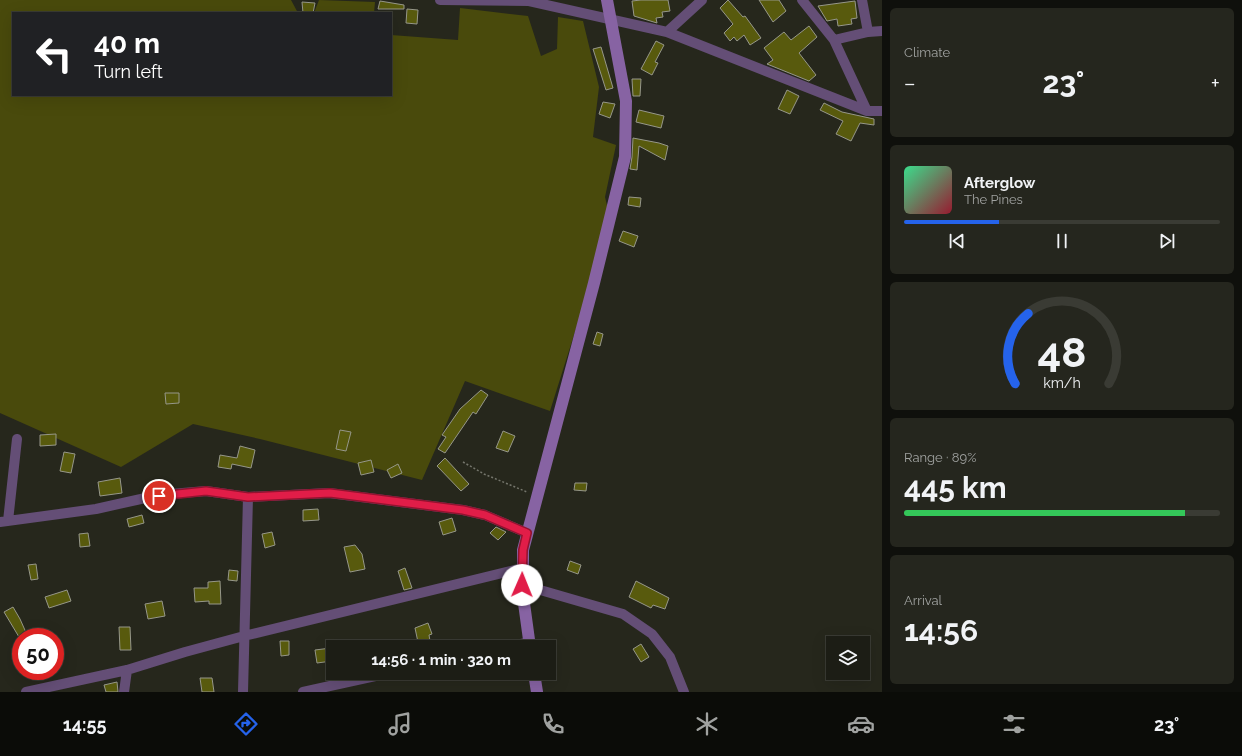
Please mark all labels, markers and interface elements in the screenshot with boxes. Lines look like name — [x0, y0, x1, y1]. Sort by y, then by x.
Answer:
text: 40 m — [94, 27, 160, 60]
icon: left — [28, 28, 80, 80]
text: Climate — [904, 45, 950, 60]
text: Turn left — [94, 61, 163, 82]
text: 23° — [1042, 65, 1084, 100]
text: − — [904, 70, 916, 96]
text: + — [1211, 70, 1220, 96]
text: Afterglow — [964, 174, 1035, 192]
text: The Pines — [964, 192, 1023, 207]
icon: previous — [946, 230, 968, 252]
icon: pause — [1051, 230, 1073, 252]
icon: next — [1156, 230, 1178, 252]
text: 48 — [1038, 328, 1086, 377]
text: km/h — [1043, 375, 1081, 391]
text: Range · 89% — [904, 450, 976, 465]
text: 445 km — [904, 470, 1007, 505]
pin — [142, 479, 176, 513]
icon: arrive — [148, 485, 170, 507]
position arrow — [501, 564, 543, 606]
text: Arrival — [904, 593, 942, 608]
text: 14:56 — [904, 613, 978, 648]
speed limit sign: 50 — [12, 628, 64, 680]
map controls — [826, 636, 870, 680]
button: layers — [826, 636, 870, 680]
text: 14:56 · 1 min · 320 m — [371, 651, 511, 669]
icon: directions — [232, 710, 260, 738]
icon: music — [386, 710, 414, 738]
icon: phone — [539, 710, 567, 738]
icon: climate — [693, 710, 721, 738]
icon: car — [847, 710, 875, 738]
icon: filters — [1000, 710, 1028, 738]
text: 14:55 — [63, 714, 106, 735]
text: 23° — [1154, 714, 1179, 735]

